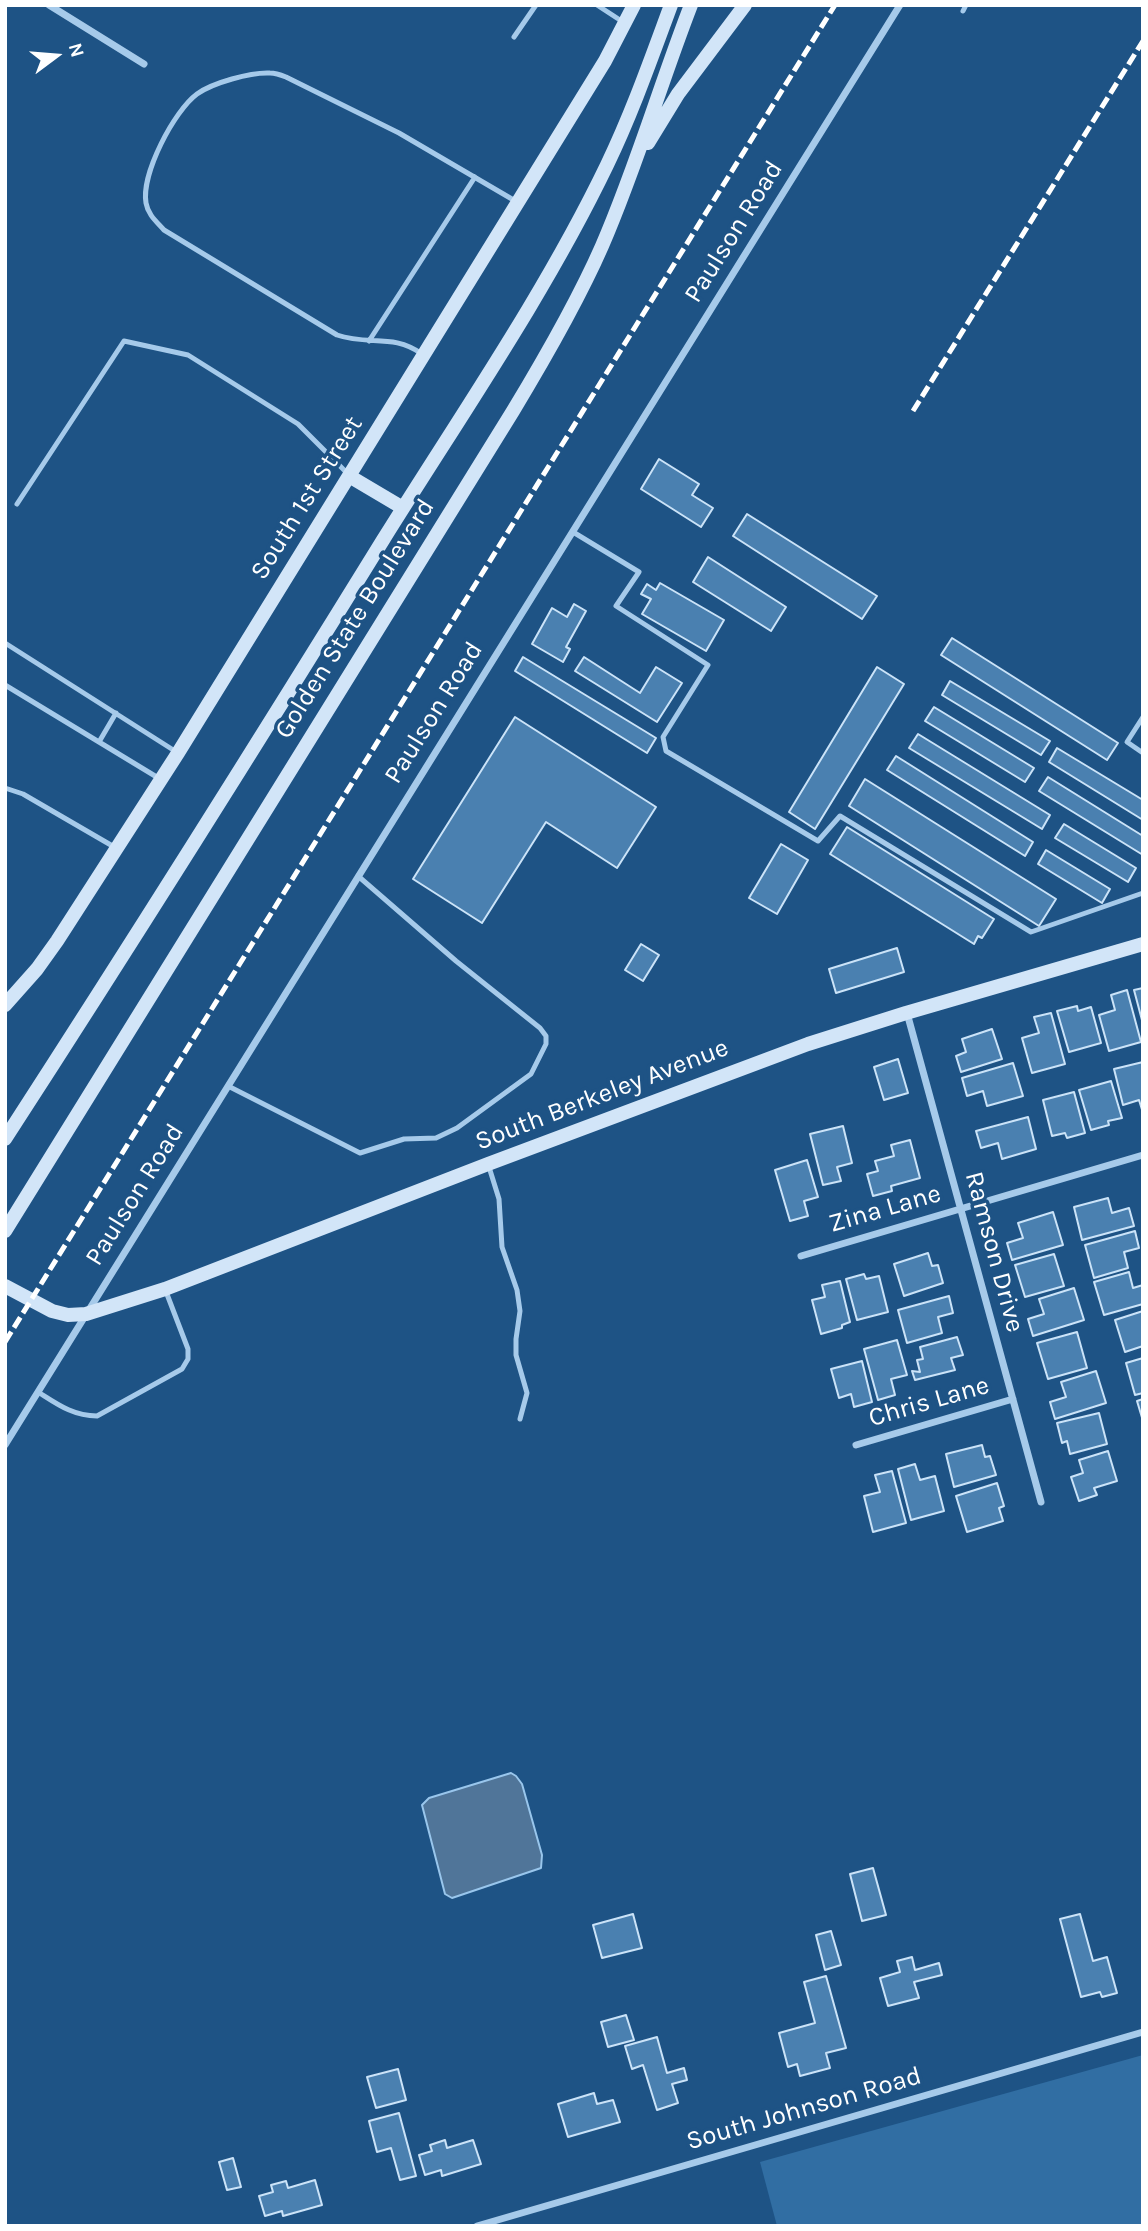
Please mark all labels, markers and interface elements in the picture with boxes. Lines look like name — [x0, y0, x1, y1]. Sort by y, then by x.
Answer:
north arrow — [21, 21, 91, 91]
text: N — [64, 41, 89, 60]
street label: Paulson Road — [678, 155, 790, 309]
street label: South 1st Street — [244, 410, 370, 586]
street label: Golden State Boulevard — [268, 493, 442, 745]
street label: Paulson Road — [378, 636, 490, 790]
street label: South Berkeley Avenue — [471, 1032, 733, 1158]
street label: Paulson Road — [79, 1118, 191, 1272]
street label: Ramson Drive — [958, 1168, 1030, 1336]
street label: Zina Lane — [826, 1178, 944, 1240]
street label: Chris Lane — [865, 1370, 993, 1434]
street label: South Johnson Road — [683, 2061, 925, 2157]

